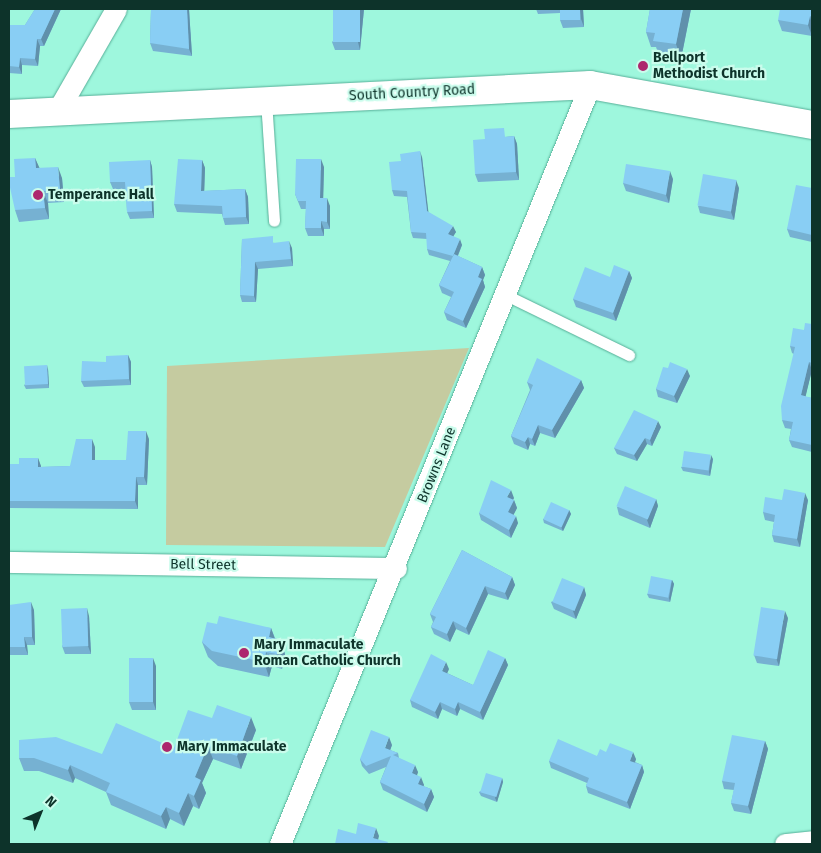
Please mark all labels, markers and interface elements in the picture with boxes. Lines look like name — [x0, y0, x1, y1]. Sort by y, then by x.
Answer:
place label: Bellport Methodist Church — [653, 50, 765, 82]
marker: Bellport Methodist Church — [637, 60, 649, 72]
street label: South Country Road — [348, 81, 476, 105]
place label: Temperance Hall — [48, 187, 154, 203]
marker: Temperance Hall — [32, 189, 44, 201]
street label: Browns Lane — [414, 425, 460, 505]
street label: Bell Street — [170, 556, 236, 574]
place label: Mary Immaculate Roman Catholic Church — [254, 637, 401, 670]
marker: Mary Immaculate Roman Catholic Church — [238, 647, 250, 659]
place label: Mary Immaculate — [177, 739, 287, 755]
marker: Mary Immaculate — [161, 741, 173, 753]
north arrow — [15, 788, 65, 838]
text: N — [42, 793, 60, 811]

